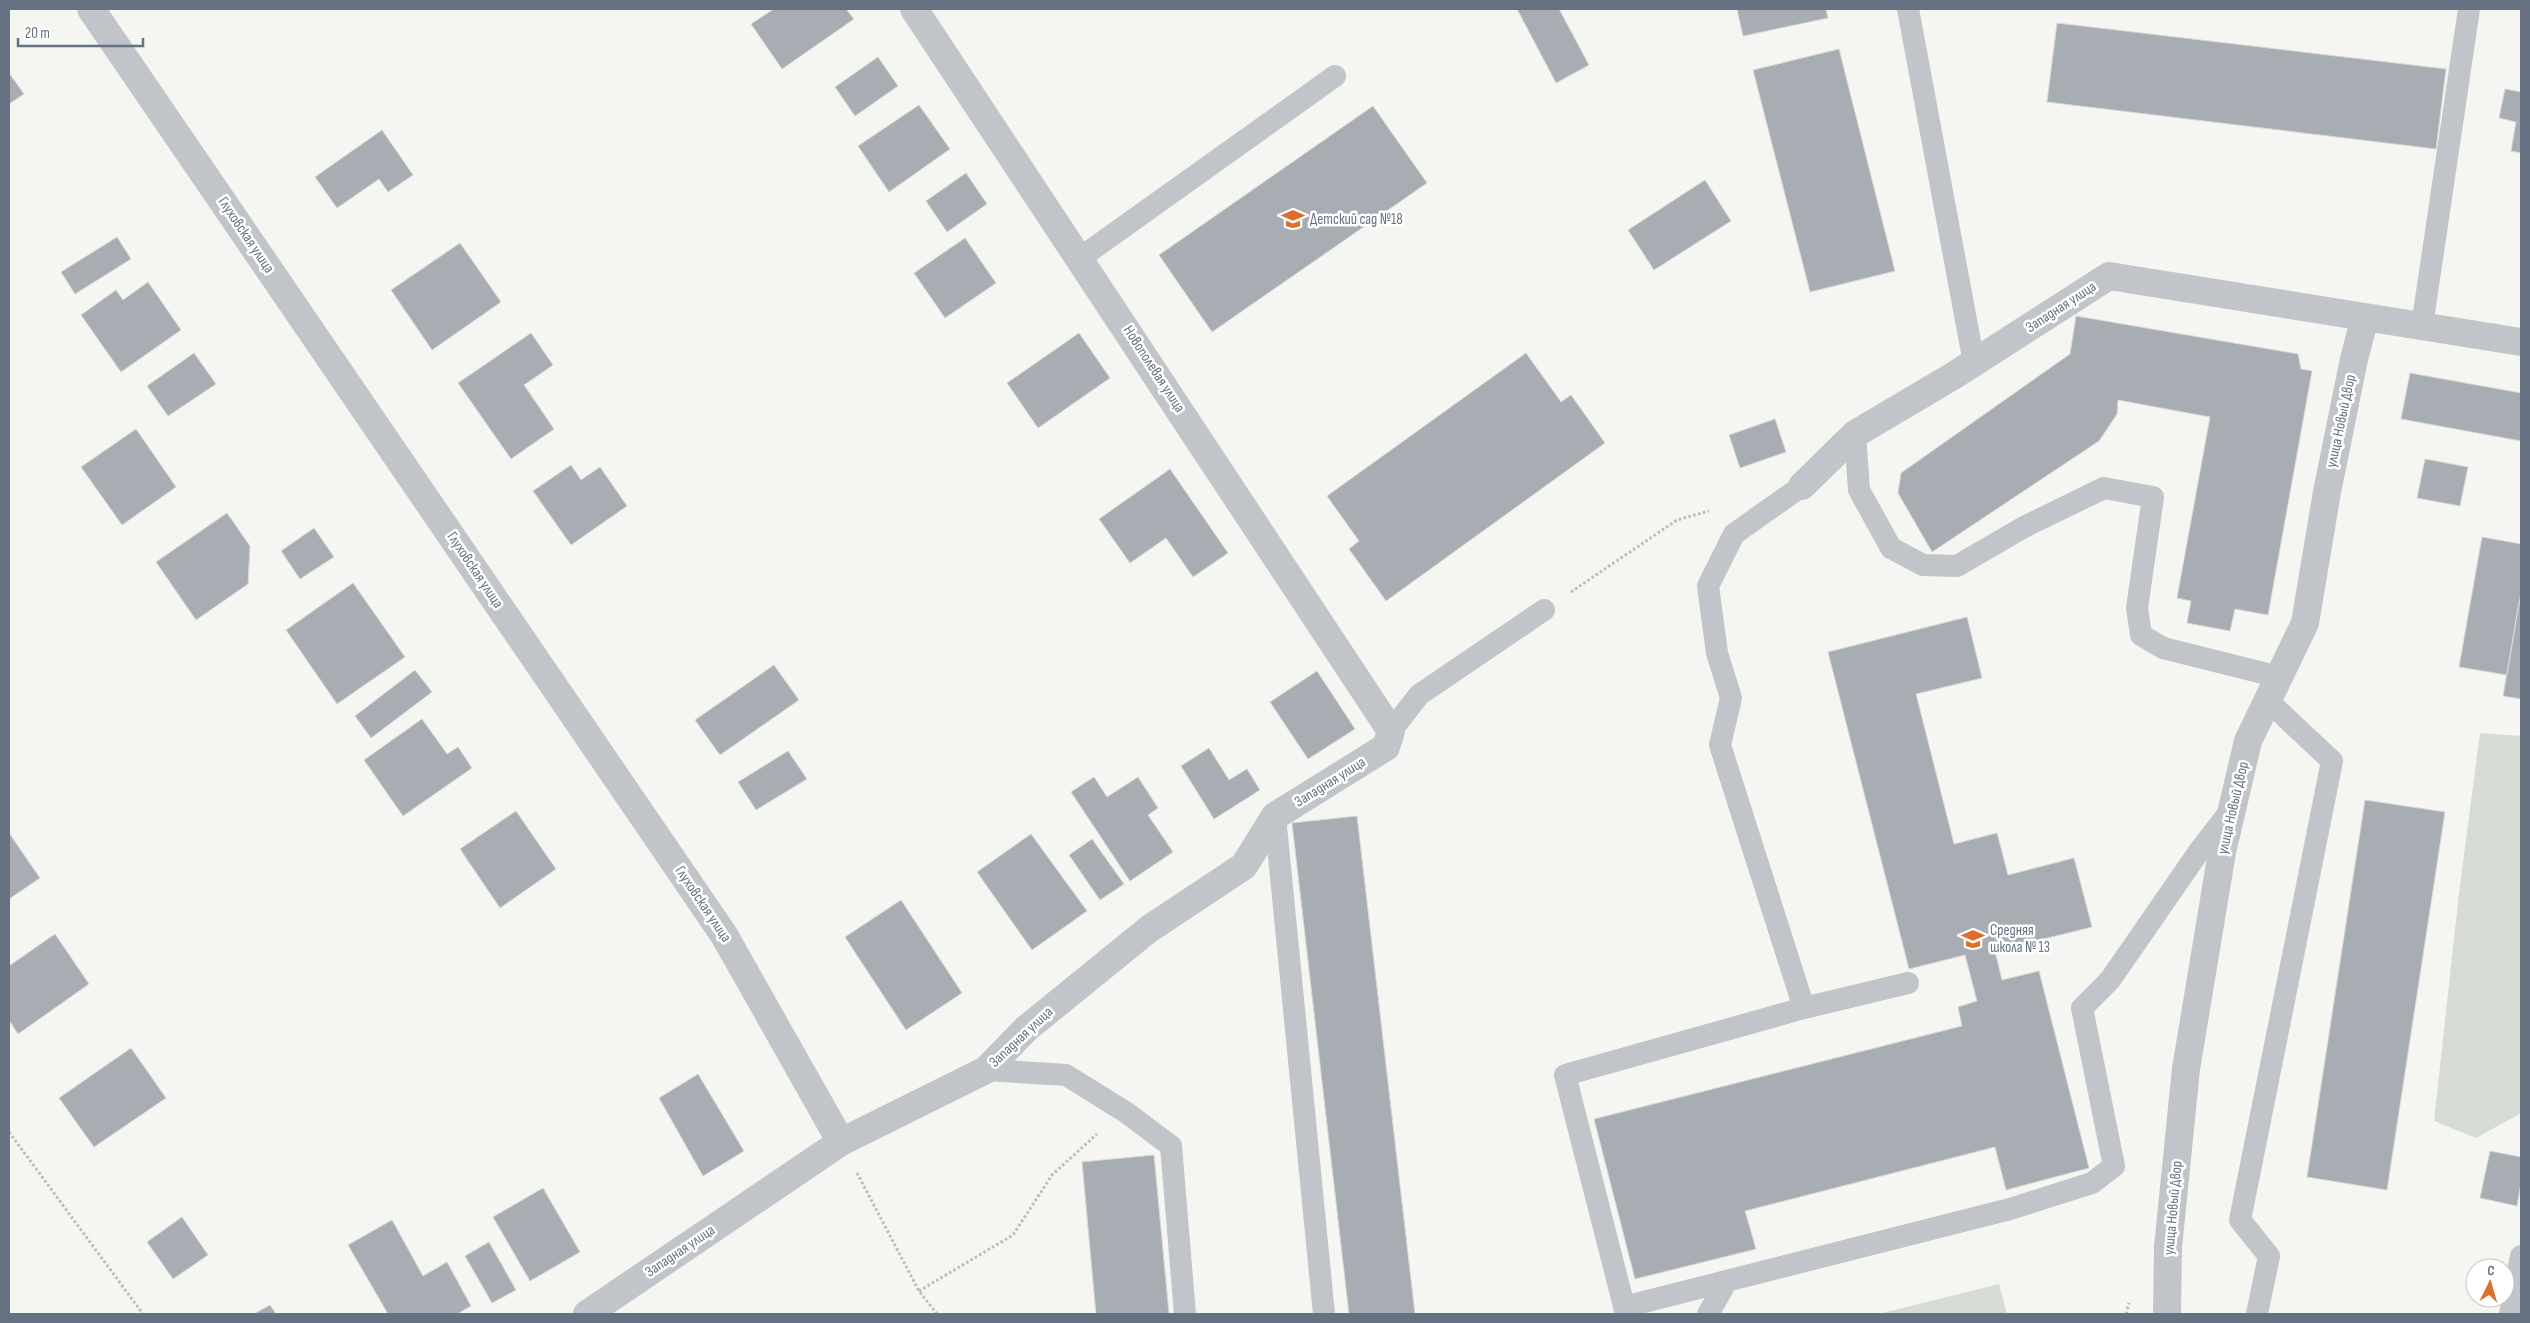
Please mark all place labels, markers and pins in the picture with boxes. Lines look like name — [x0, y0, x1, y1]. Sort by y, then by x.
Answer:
school or university icon: Детский сад №18 — [1280, 206, 1306, 232]
place label: Детский сад №18 — [1310, 210, 1403, 229]
place label: Средняя школа № 13 — [1990, 921, 2050, 957]
school or university icon: Средняя школа № 13 — [1960, 926, 1986, 952]

